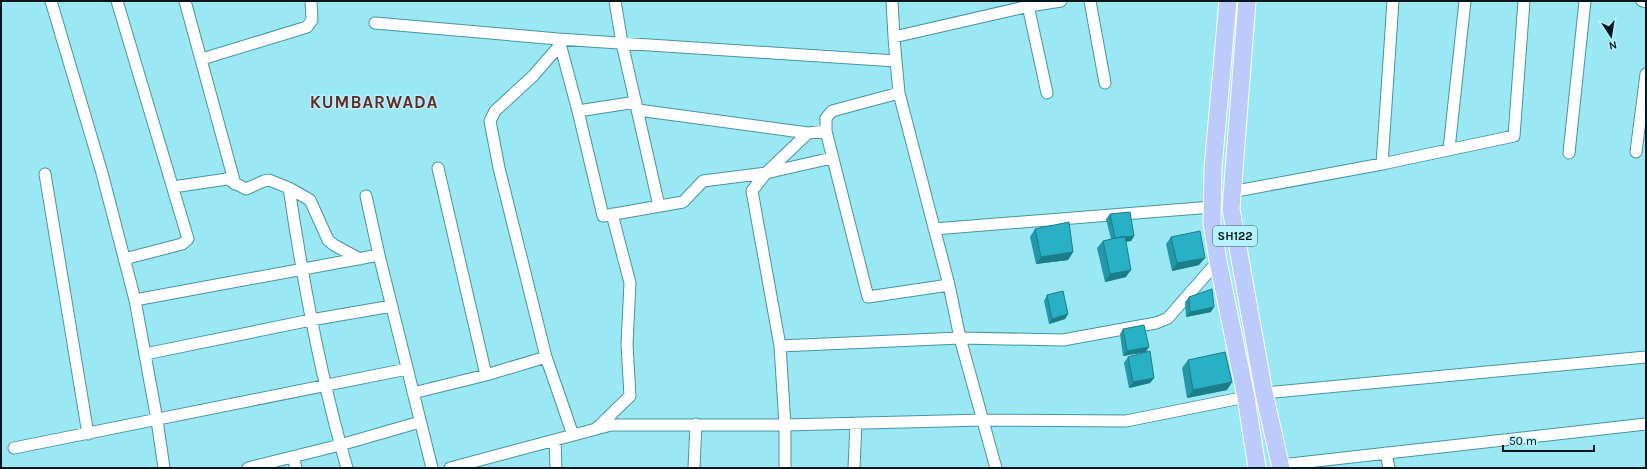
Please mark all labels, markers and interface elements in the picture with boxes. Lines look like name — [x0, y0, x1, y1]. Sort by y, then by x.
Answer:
north arrow — [1591, 16, 1631, 56]
text: N — [1608, 38, 1618, 52]
district label: KUMBARWADA — [310, 92, 438, 112]
road number: SH122 — [1213, 226, 1257, 246]
scale bar — [1503, 427, 1594, 453]
text: 50 m — [1509, 434, 1537, 448]

